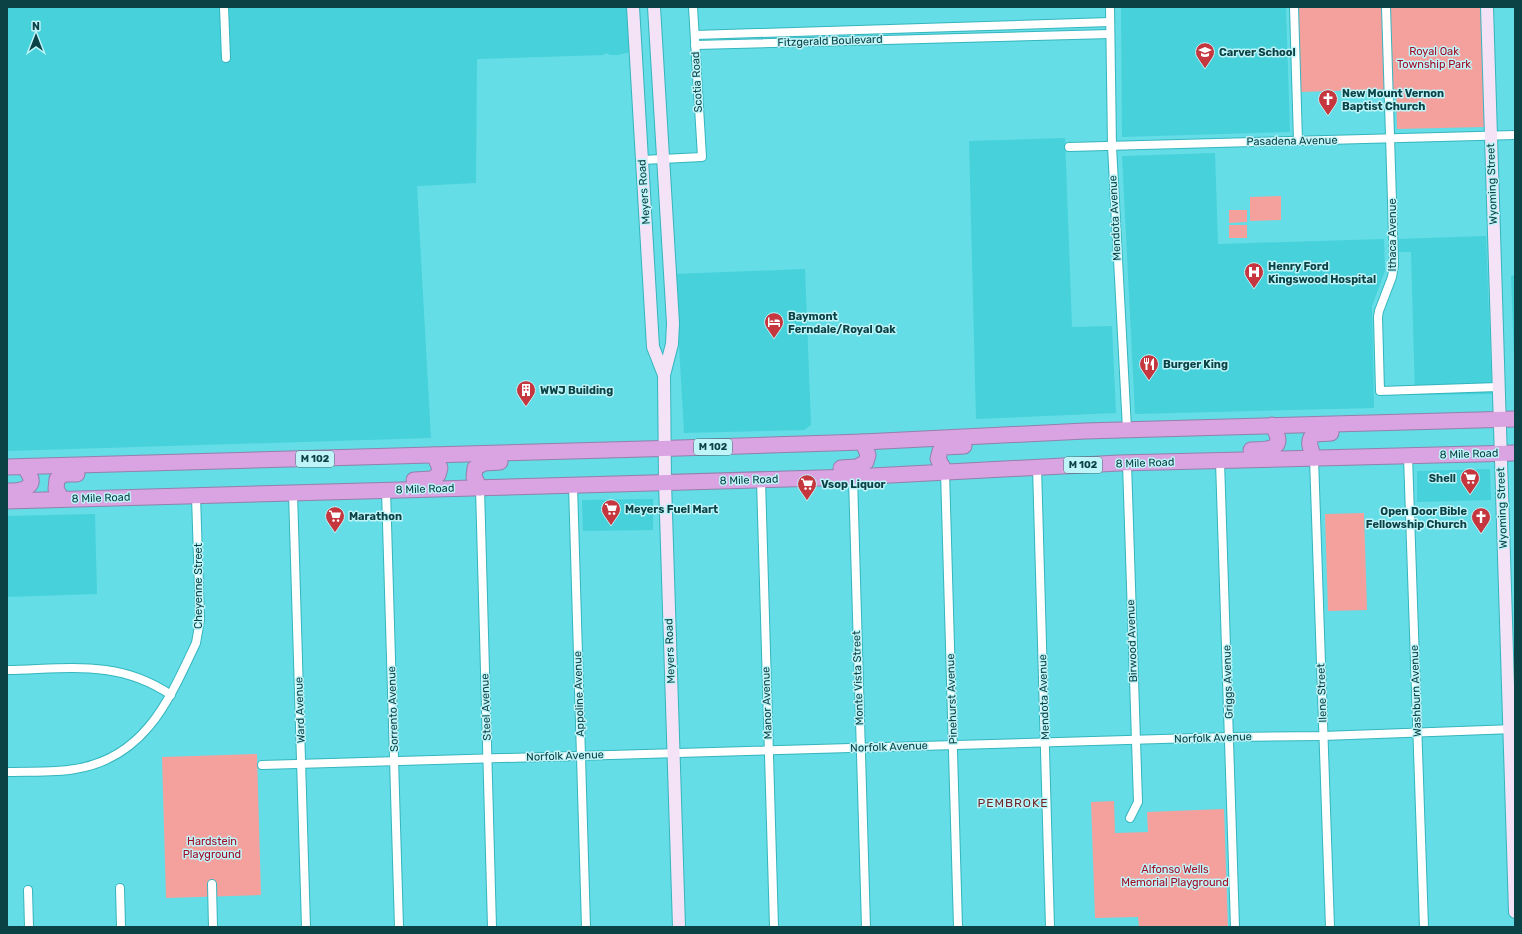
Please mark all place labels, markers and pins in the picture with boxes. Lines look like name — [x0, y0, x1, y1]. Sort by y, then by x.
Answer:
school or university icon: Carver School — [1194, 41, 1216, 69]
place label: Carver School — [1219, 46, 1296, 59]
place label: New Mount Vernon Baptist Church — [1342, 87, 1444, 113]
church icon: New Mount Vernon Baptist Church — [1317, 88, 1339, 116]
place label: Henry Ford Kingswood Hospital — [1268, 260, 1376, 286]
hospital icon: Henry Ford Kingswood Hospital — [1243, 261, 1265, 289]
place label: Baymont Ferndale/Royal Oak — [788, 310, 896, 336]
hotel icon: Baymont Ferndale/Royal Oak — [763, 311, 785, 339]
restaurant icon: Burger King — [1138, 353, 1160, 381]
place label: Burger King — [1163, 358, 1228, 371]
building icon: WWJ Building — [515, 379, 537, 407]
place label: WWJ Building — [540, 384, 613, 397]
supermarket icon: Shell — [1459, 467, 1481, 495]
place label: Shell — [1429, 472, 1456, 485]
supermarket icon: Vsop Liquor — [796, 473, 818, 501]
place label: Vsop Liquor — [821, 478, 886, 491]
supermarket icon: Meyers Fuel Mart — [600, 498, 622, 526]
place label: Meyers Fuel Mart — [625, 503, 718, 516]
supermarket icon: Marathon — [324, 505, 346, 533]
place label: Open Door Bible Fellowship Church — [1366, 505, 1467, 531]
church icon: Open Door Bible Fellowship Church — [1470, 506, 1492, 534]
place label: Marathon — [349, 510, 402, 523]

